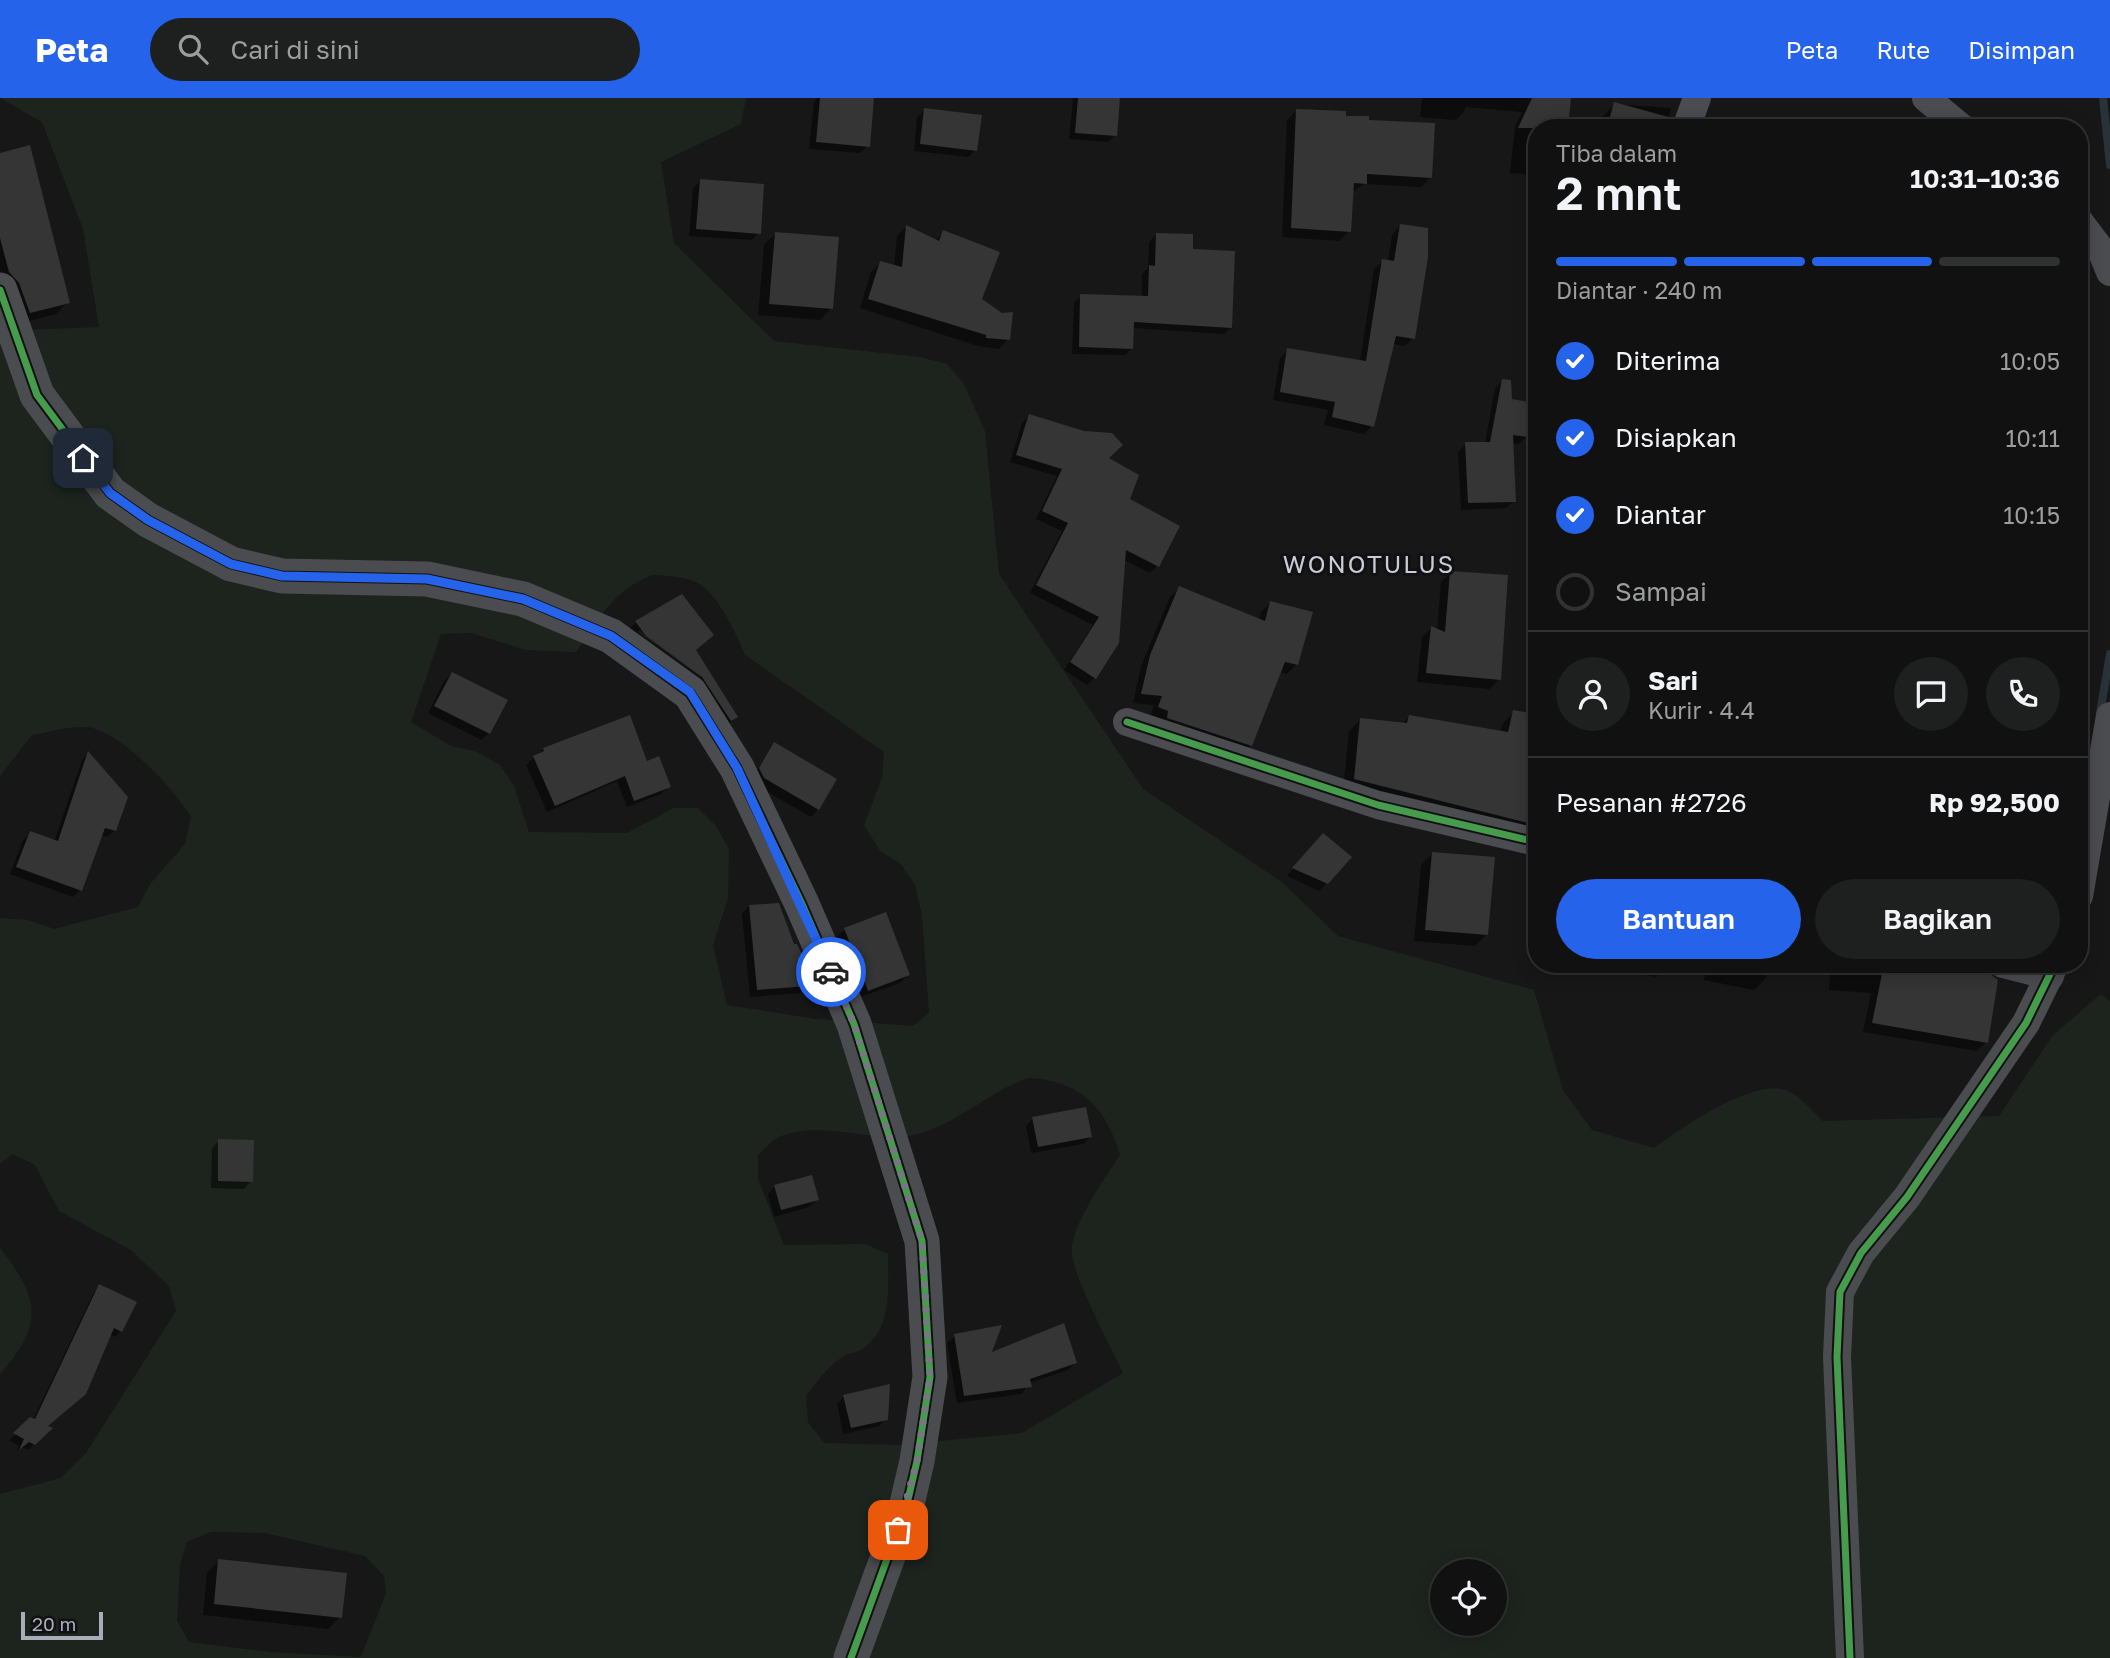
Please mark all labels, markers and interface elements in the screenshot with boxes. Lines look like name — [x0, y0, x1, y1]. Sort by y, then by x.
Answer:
search box — [150, 18, 640, 81]
text: Peta — [35, 30, 108, 69]
icon: search — [174, 30, 212, 68]
text: Cari di sini — [230, 34, 360, 65]
text: Peta — [1786, 35, 1838, 64]
text: Rute — [1876, 35, 1930, 64]
text: Disimpan — [1968, 35, 2075, 64]
text: Tiba dalam — [1556, 139, 1677, 167]
text: 10:31–10:36 — [1910, 163, 2060, 194]
text: 2 mnt — [1556, 165, 1682, 220]
text: Diantar · 240 m — [1556, 276, 1722, 304]
icon: check — [1556, 342, 1594, 380]
text: Diterima — [1615, 345, 1720, 376]
text: 10:05 — [2000, 347, 2060, 375]
icon: check — [1556, 419, 1594, 457]
text: Disiapkan — [1615, 422, 1737, 453]
text: 10:11 — [2005, 424, 2060, 452]
pin — [53, 428, 113, 488]
icon: home — [64, 439, 102, 477]
icon: check — [1556, 496, 1594, 534]
text: Diantar — [1615, 499, 1706, 530]
text: 10:15 — [2003, 501, 2060, 529]
district label: WONOTULUS — [1283, 549, 1455, 578]
text: Sampai — [1615, 576, 1707, 607]
button: person — [1556, 657, 1630, 731]
button: chat — [1894, 657, 1968, 731]
button: phone — [1986, 657, 2060, 731]
text: Sari — [1648, 665, 1698, 696]
text: Kurir · 4.4 — [1648, 696, 1755, 724]
text: Pesanan #2726 — [1556, 787, 1747, 818]
text: Rp 92,500 — [1929, 787, 2060, 818]
button: Bantuan — [1556, 879, 1801, 959]
button: Bagikan — [1815, 879, 2060, 959]
courier — [796, 937, 866, 1007]
icon: car — [812, 953, 850, 991]
pin — [868, 1500, 928, 1560]
icon: bag — [879, 1511, 917, 1549]
map controls — [1430, 1559, 1507, 1636]
button: locate — [1430, 1559, 1507, 1636]
scale bar — [21, 1609, 103, 1641]
text: 20 m — [32, 1612, 76, 1635]

